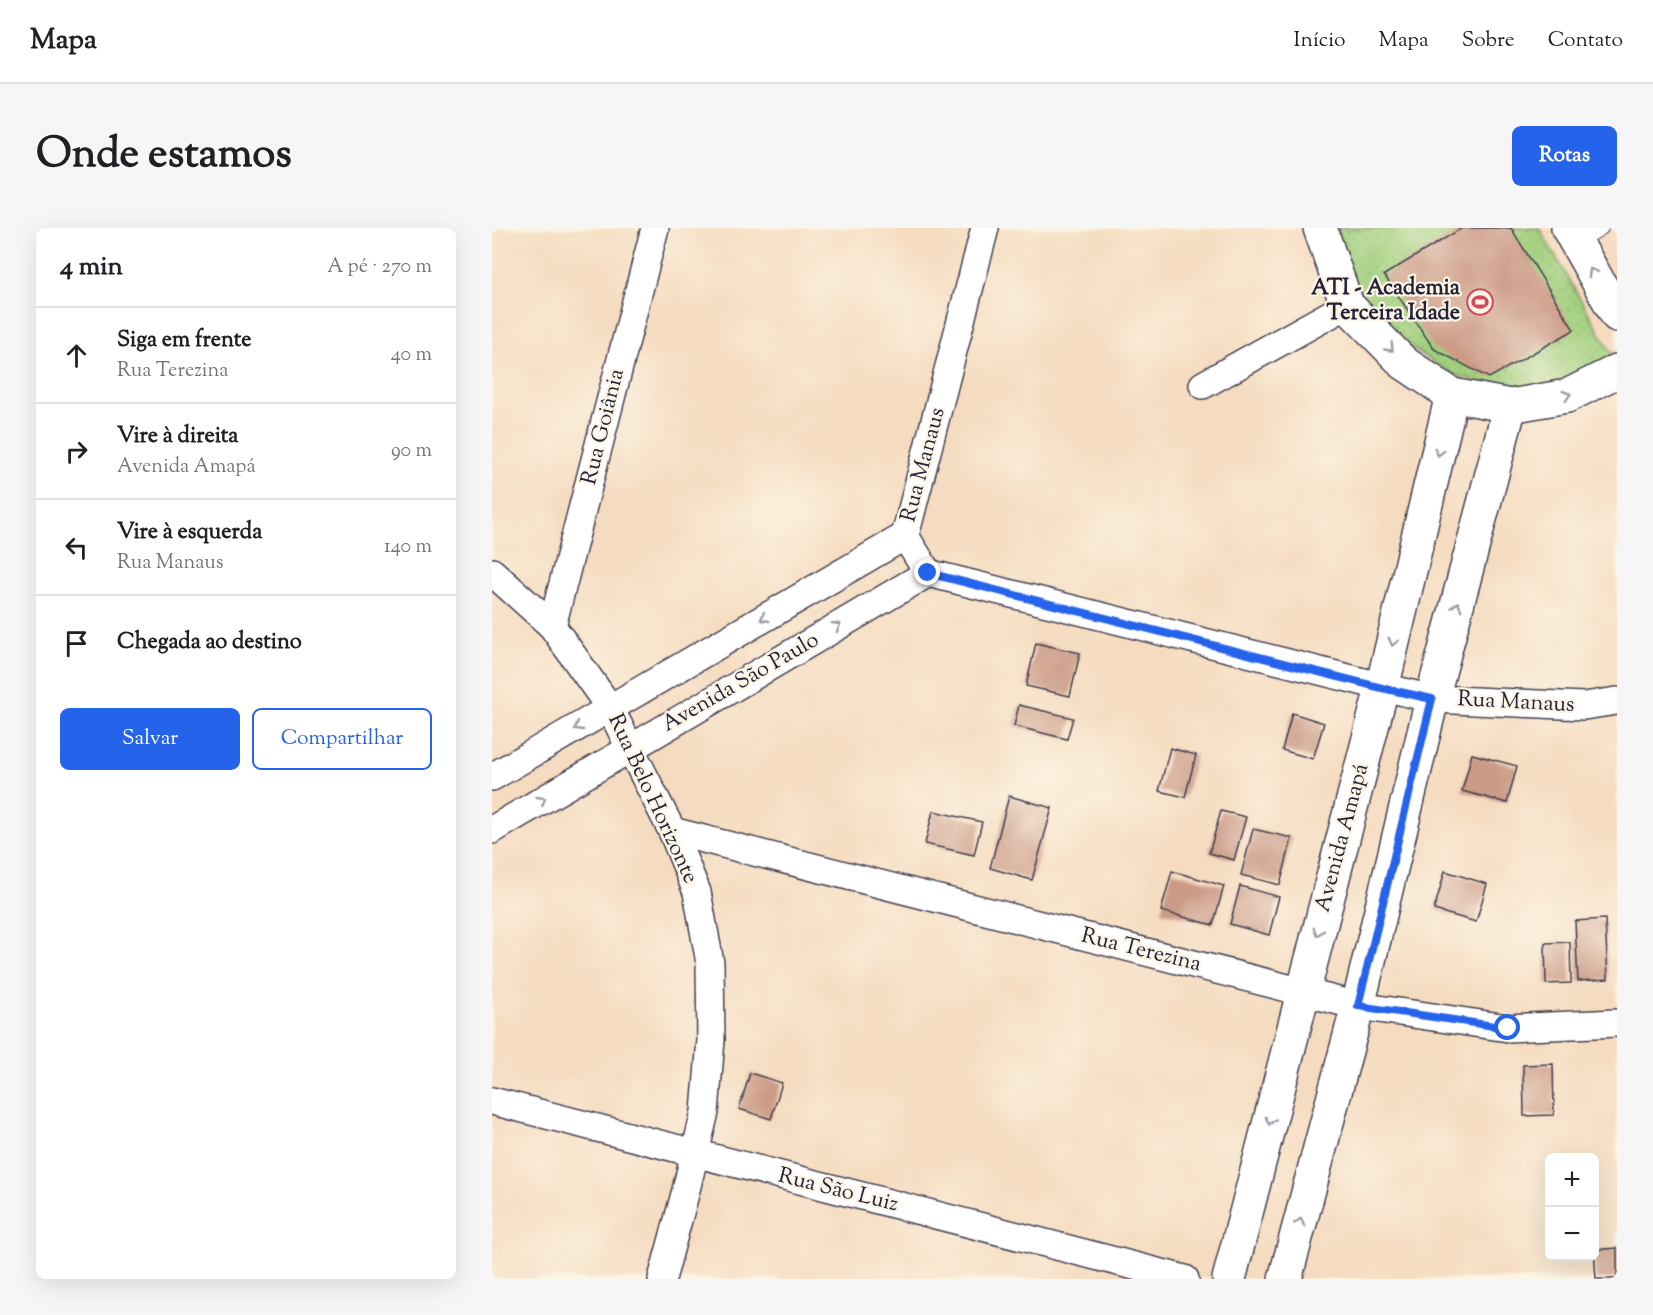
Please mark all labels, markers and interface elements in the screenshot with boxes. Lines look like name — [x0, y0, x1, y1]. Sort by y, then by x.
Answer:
text: Mapa — [30, 21, 97, 61]
text: Início — [1294, 26, 1346, 56]
text: Mapa — [1379, 26, 1429, 56]
text: Sobre — [1462, 26, 1515, 56]
text: Contato — [1548, 26, 1623, 56]
text: Onde estamos — [36, 126, 292, 186]
button: Rotas — [1512, 126, 1617, 186]
text: 4 min — [60, 249, 123, 286]
text: A pé · 270 m — [327, 253, 432, 282]
one-way arrow — [1588, 268, 1599, 278]
place label: ATI - Academia Terceira Idade — [1311, 273, 1461, 330]
sports icon: ATI - Academia Terceira Idade — [1465, 287, 1495, 317]
text: Siga em frente — [117, 325, 252, 357]
icon: ahead — [60, 339, 93, 372]
text: 40 m — [391, 341, 432, 370]
one-way arrow — [1383, 342, 1394, 352]
text: Rua Terezina — [117, 357, 229, 386]
street label: Rua Goiânia — [574, 366, 634, 488]
one-way arrow — [1561, 389, 1572, 402]
street label: Rua Manaus — [893, 404, 955, 526]
text: Vire à direita — [117, 421, 239, 453]
icon: right — [60, 435, 93, 468]
text: 90 m — [391, 437, 432, 466]
one-way arrow — [1433, 447, 1446, 457]
text: Avenida Amapá — [117, 453, 256, 482]
text: Vire à esquerda — [117, 517, 262, 549]
icon: left — [60, 531, 93, 564]
text: 140 m — [384, 533, 432, 562]
text: Rua Manaus — [117, 549, 224, 578]
route end — [914, 559, 940, 585]
one-way arrow — [1450, 601, 1462, 612]
one-way arrow — [760, 611, 770, 623]
one-way arrow — [831, 622, 841, 634]
street label: Avenida São Paulo — [657, 625, 825, 741]
icon: arrive — [60, 627, 93, 660]
text: Chegada ao destino — [117, 627, 302, 659]
one-way arrow — [1387, 637, 1400, 647]
street label: Rua Manaus — [1457, 684, 1575, 722]
button: Salvar — [60, 708, 240, 770]
button: Compartilhar — [252, 708, 432, 770]
street label: Rua Belo Horizonte — [599, 709, 705, 889]
one-way arrow — [574, 720, 584, 731]
street label: Avenida Amapá — [1308, 760, 1378, 916]
one-way arrow — [536, 796, 546, 808]
street label: Rua Terezina — [1078, 921, 1204, 981]
one-way arrow — [1313, 927, 1326, 937]
route start — [1494, 1014, 1520, 1040]
one-way arrow — [1264, 1116, 1277, 1126]
map controls — [1545, 1153, 1599, 1261]
button: + — [1545, 1153, 1599, 1207]
street label: Rua São Luiz — [775, 1161, 901, 1221]
button: − — [1545, 1207, 1599, 1261]
one-way arrow — [1293, 1218, 1305, 1228]

